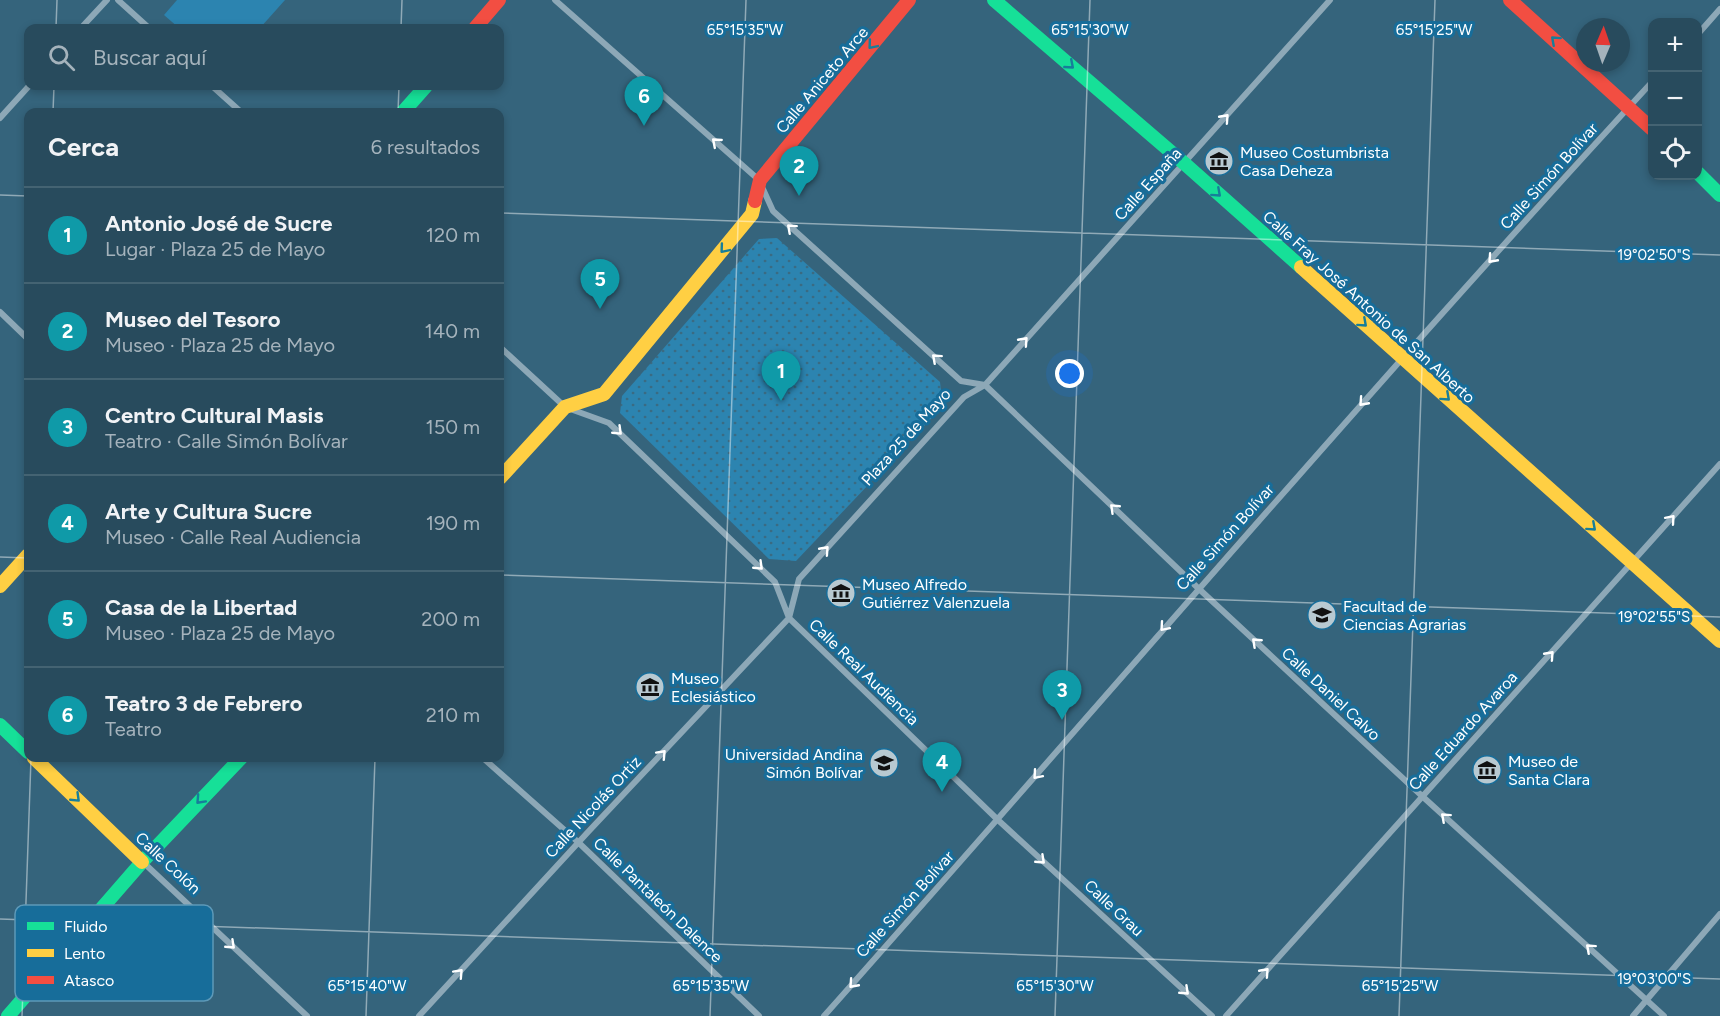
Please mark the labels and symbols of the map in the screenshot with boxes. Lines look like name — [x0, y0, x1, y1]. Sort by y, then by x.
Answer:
north arrow — [1576, 18, 1630, 72]
text: 65°15'35"W — [707, 21, 784, 39]
text: 65°15'30"W — [1051, 21, 1129, 39]
text: 65°15'25"W — [1396, 21, 1473, 39]
street label: Calle Aniceto Arce — [772, 23, 872, 137]
one-way arrow — [1551, 36, 1562, 47]
one-way arrow — [868, 38, 879, 49]
one-way arrow — [1063, 58, 1074, 69]
pin: 6 — [624, 76, 664, 126]
one-way arrow — [1218, 114, 1229, 125]
street label: Calle Simón Bolívar — [1496, 118, 1602, 233]
one-way arrow — [712, 138, 723, 149]
place label: Museo Costumbrista Casa Deheza — [1240, 143, 1389, 180]
street label: Calle España — [1110, 144, 1186, 224]
museum icon: Museo Costumbrista Casa Deheza — [1203, 145, 1235, 177]
pin: 2 — [780, 146, 818, 196]
one-way arrow — [1211, 186, 1221, 197]
street label: Calle Fray José Antonio de San Alberto — [1259, 207, 1479, 407]
one-way arrow — [787, 224, 798, 235]
one-way arrow — [720, 242, 731, 253]
text: 19°02'50"S — [1617, 246, 1691, 264]
one-way arrow — [1488, 252, 1499, 263]
pin: 5 — [580, 260, 620, 309]
one-way arrow — [1356, 316, 1366, 327]
one-way arrow — [1017, 338, 1028, 348]
pin: 1 — [762, 352, 800, 401]
one-way arrow — [932, 354, 943, 365]
your location — [1055, 359, 1084, 388]
street label: Plaza 25 de Mayo — [857, 385, 955, 489]
one-way arrow — [1439, 390, 1450, 401]
one-way arrow — [1359, 395, 1370, 406]
one-way arrow — [611, 424, 621, 435]
street label: Calle Simón Bolívar — [1172, 479, 1278, 594]
one-way arrow — [1110, 504, 1120, 515]
one-way arrow — [1664, 516, 1675, 526]
one-way arrow — [1585, 520, 1595, 531]
one-way arrow — [818, 546, 829, 557]
one-way arrow — [752, 559, 762, 570]
place label: Museo Alfredo Gutiérrez Valenzuela — [862, 575, 1010, 612]
museum icon: Museo Alfredo Gutiérrez Valenzuela — [825, 577, 857, 609]
place label: Facultad de Ciencias Agrarias — [1343, 597, 1466, 634]
school or university icon: Facultad de Ciencias Agrarias — [1306, 599, 1338, 631]
text: 19°02'55"S — [1618, 608, 1690, 626]
street label: Calle Real Audiencia — [805, 615, 923, 729]
one-way arrow — [1161, 620, 1172, 631]
one-way arrow — [1252, 638, 1262, 649]
street label: Calle Daniel Calvo — [1278, 643, 1384, 745]
one-way arrow — [1542, 651, 1553, 662]
street label: Calle Eduardo Avaroa — [1405, 668, 1521, 794]
place label: Museo Eclesiástico — [671, 669, 756, 706]
pin: 3 — [1042, 670, 1082, 720]
museum icon: Museo Eclesiástico — [634, 671, 666, 703]
pin: 4 — [922, 742, 962, 792]
place label: Universidad Andina Simón Bolívar — [725, 745, 864, 782]
school or university icon: Universidad Andina Simón Bolívar — [868, 747, 900, 779]
one-way arrow — [654, 750, 665, 761]
street label: Calle Nicolás Ortiz — [541, 752, 645, 862]
place label: Museo de Santa Clara — [1508, 752, 1590, 789]
museum icon: Museo de Santa Clara — [1471, 754, 1503, 786]
one-way arrow — [1033, 768, 1044, 779]
one-way arrow — [70, 791, 80, 802]
one-way arrow — [197, 793, 208, 804]
one-way arrow — [1441, 813, 1452, 824]
street label: Calle Colón — [132, 828, 205, 898]
street label: Calle Pantaleón Dalence — [590, 833, 727, 967]
street label: Calle Simón Bolívar — [852, 846, 958, 961]
one-way arrow — [1034, 852, 1045, 863]
street label: Calle Grau — [1080, 876, 1148, 940]
legend — [15, 905, 213, 1001]
text: Fluido — [64, 917, 108, 936]
one-way arrow — [224, 937, 235, 948]
text: Lento — [64, 944, 105, 963]
one-way arrow — [1586, 944, 1596, 955]
one-way arrow — [1258, 968, 1269, 979]
one-way arrow — [451, 969, 462, 980]
text: 19°03'00"S — [1617, 970, 1691, 988]
text: Atasco — [64, 971, 114, 990]
text: 65°15'40"W — [328, 977, 407, 995]
text: 65°15'35"W — [673, 977, 750, 995]
one-way arrow — [849, 977, 860, 988]
text: 65°15'30"W — [1016, 977, 1094, 995]
text: 65°15'25"W — [1362, 977, 1439, 995]
one-way arrow — [1178, 984, 1189, 995]

